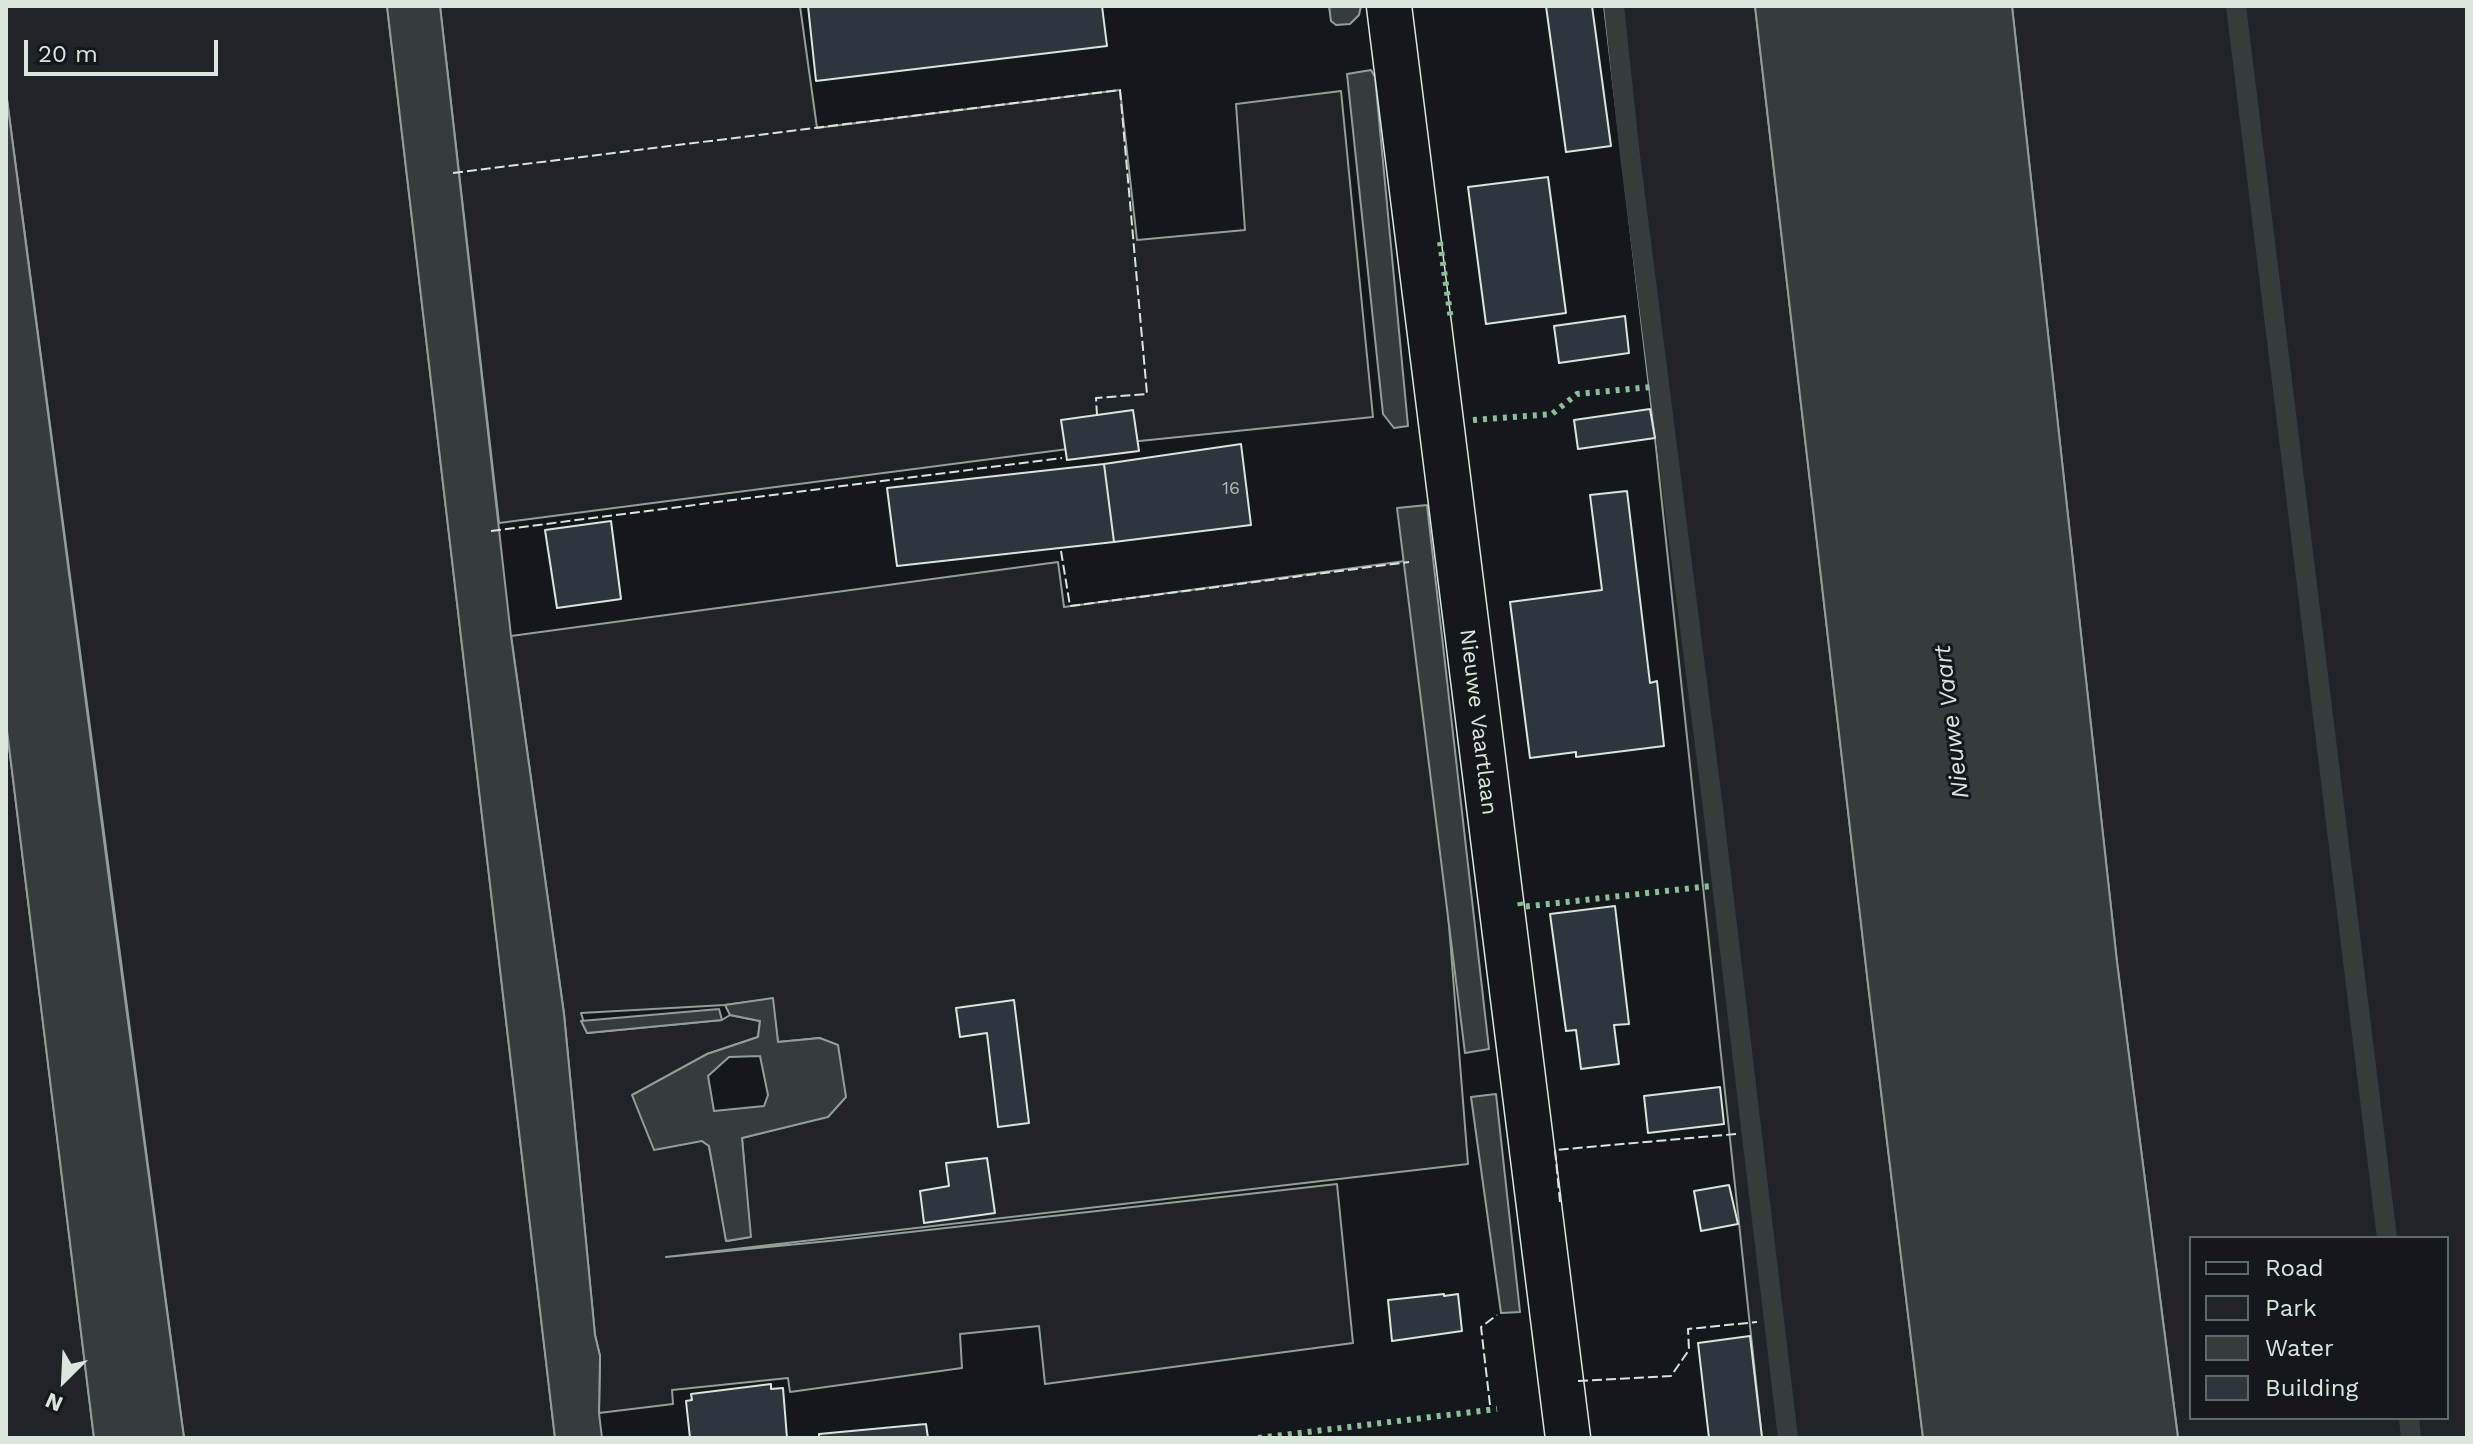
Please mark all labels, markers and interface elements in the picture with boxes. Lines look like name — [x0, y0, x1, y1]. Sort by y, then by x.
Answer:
scale bar — [28, 24, 222, 74]
text: 20 m — [38, 40, 98, 68]
house number: 16 — [1222, 478, 1240, 500]
street label: Nieuwe Vaartlaan — [1453, 628, 1503, 816]
water label: Nieuwe Vaart — [1928, 644, 1976, 800]
legend — [2189, 1236, 2449, 1420]
text: Road — [2265, 1254, 2324, 1282]
text: Park — [2265, 1294, 2317, 1322]
text: Water — [2265, 1334, 2334, 1362]
north arrow — [24, 1340, 104, 1420]
text: Building — [2265, 1374, 2358, 1402]
text: N — [41, 1388, 67, 1417]

